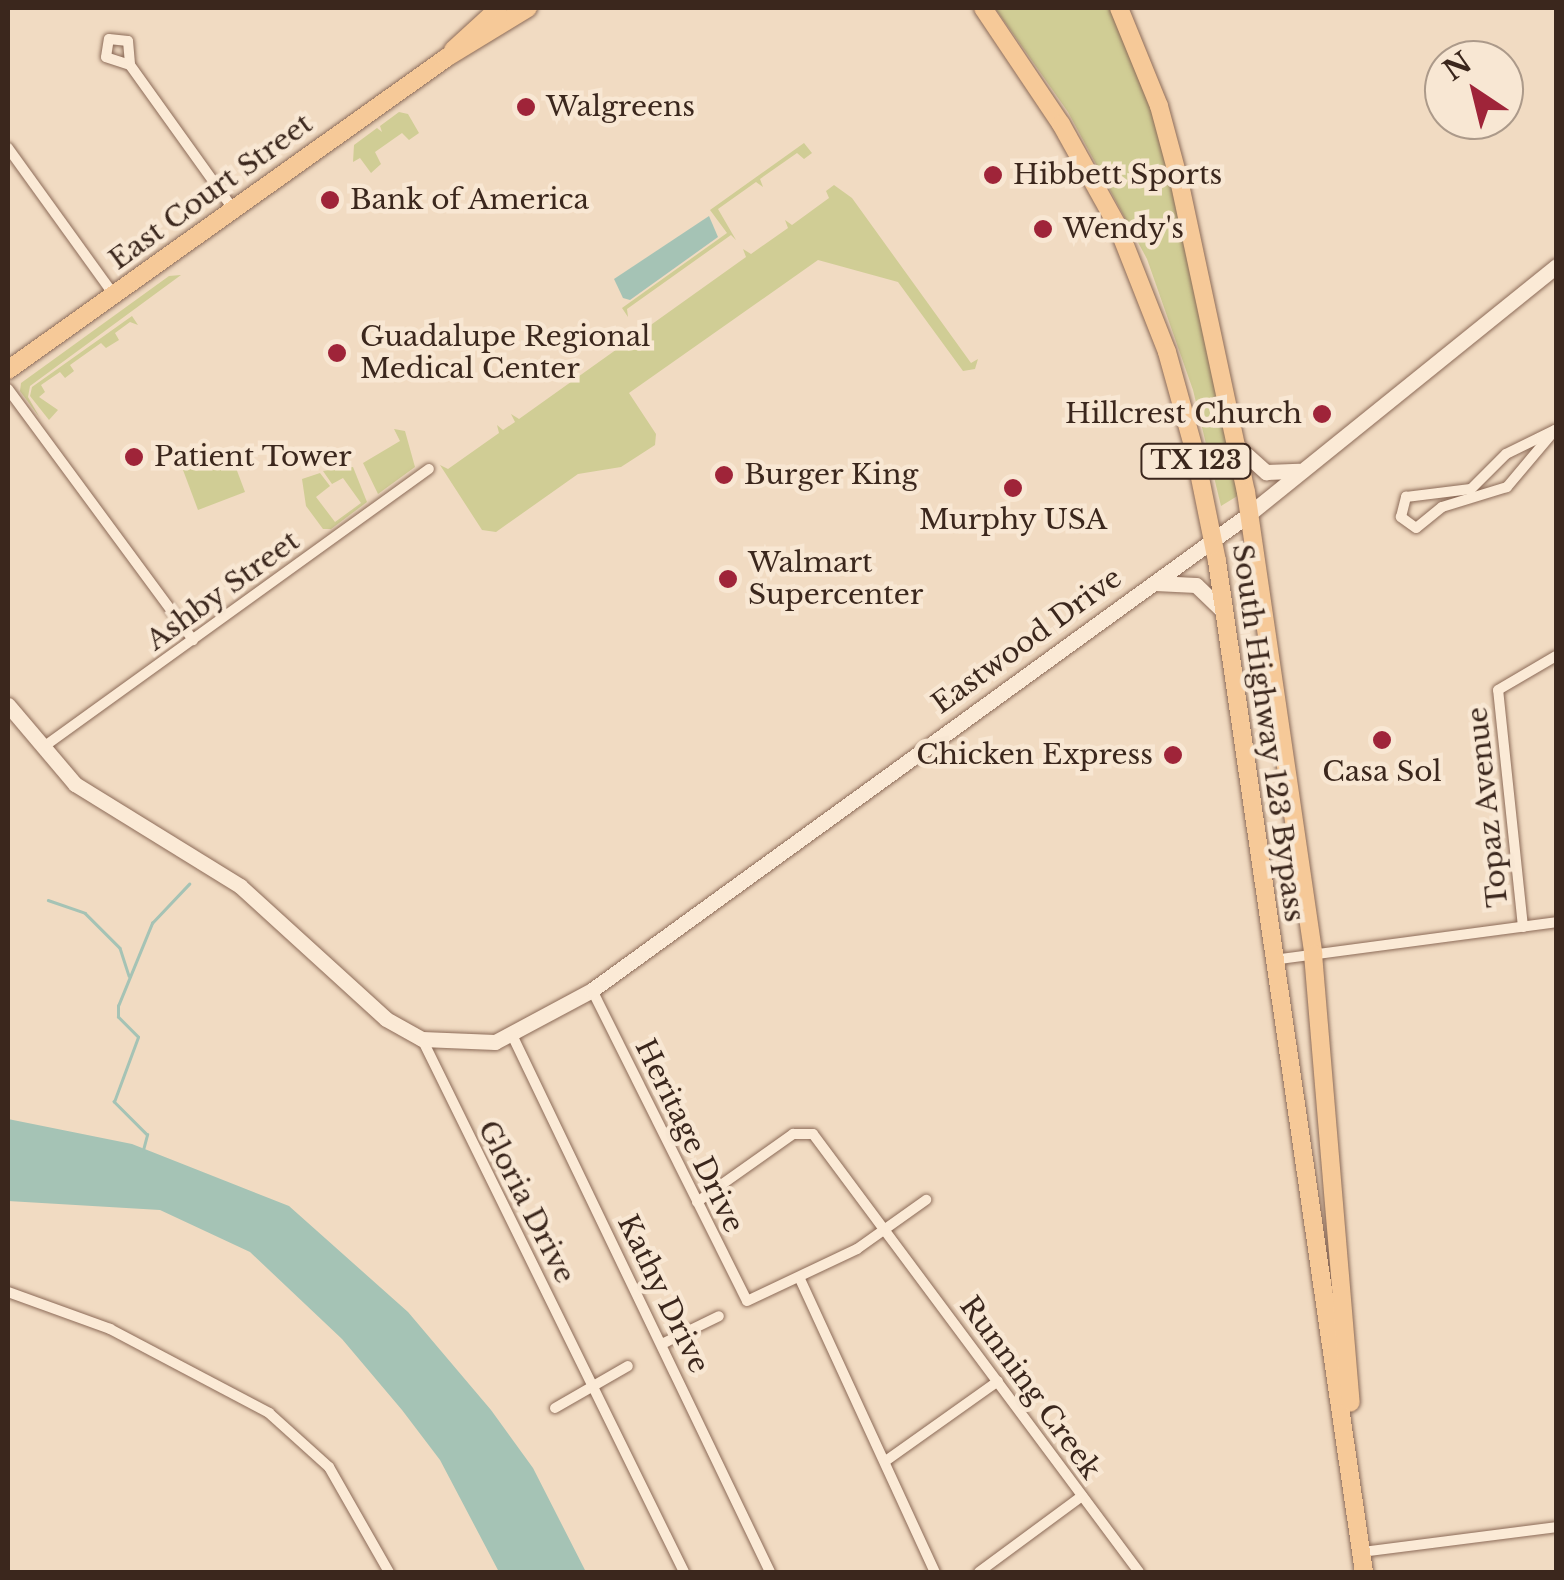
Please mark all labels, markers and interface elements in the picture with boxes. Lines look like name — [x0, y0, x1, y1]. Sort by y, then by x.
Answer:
north arrow — [1424, 40, 1524, 140]
text: N — [1437, 45, 1478, 89]
place label: Walgreens — [546, 90, 695, 124]
marker: Walgreens — [515, 96, 537, 118]
street label: East Court Street — [103, 107, 319, 277]
place label: Hibbett Sports — [1013, 158, 1222, 192]
marker: Hibbett Sports — [982, 164, 1004, 186]
place label: Bank of America — [350, 183, 591, 217]
marker: Bank of America — [319, 189, 341, 211]
place label: Wendy's — [1063, 212, 1184, 246]
marker: Wendy's — [1032, 218, 1054, 240]
place label: Guadalupe Regional Medical Center — [360, 320, 650, 386]
marker: Guadalupe Regional Medical Center — [324, 340, 350, 366]
place label: Hillcrest Church — [1065, 397, 1302, 431]
marker: Hillcrest Church — [1311, 403, 1333, 425]
place label: Patient Tower — [154, 440, 352, 474]
road number: TX 123 — [1138, 441, 1254, 481]
marker: Patient Tower — [123, 446, 145, 468]
place label: Burger King — [744, 458, 919, 492]
marker: Burger King — [713, 464, 735, 486]
marker: Murphy USA — [1002, 477, 1024, 499]
place label: Murphy USA — [919, 503, 1107, 537]
street label: Ashby Street — [140, 524, 306, 658]
street label: South Highway 123 Bypass — [1225, 541, 1311, 925]
place label: Walmart Supercenter — [748, 546, 923, 612]
street label: Eastwood Drive — [926, 561, 1128, 721]
marker: Walmart Supercenter — [717, 568, 739, 590]
street label: Topaz Avenue — [1461, 705, 1515, 909]
marker: Casa Sol — [1371, 729, 1393, 751]
place label: Chicken Express — [916, 738, 1153, 772]
marker: Chicken Express — [1162, 744, 1184, 766]
place label: Casa Sol — [1322, 755, 1442, 789]
street label: Heritage Drive — [628, 1034, 750, 1238]
street label: Gloria Drive — [471, 1115, 581, 1289]
street label: Kathy Drive — [610, 1209, 716, 1379]
street label: Running Creek — [952, 1290, 1108, 1486]

